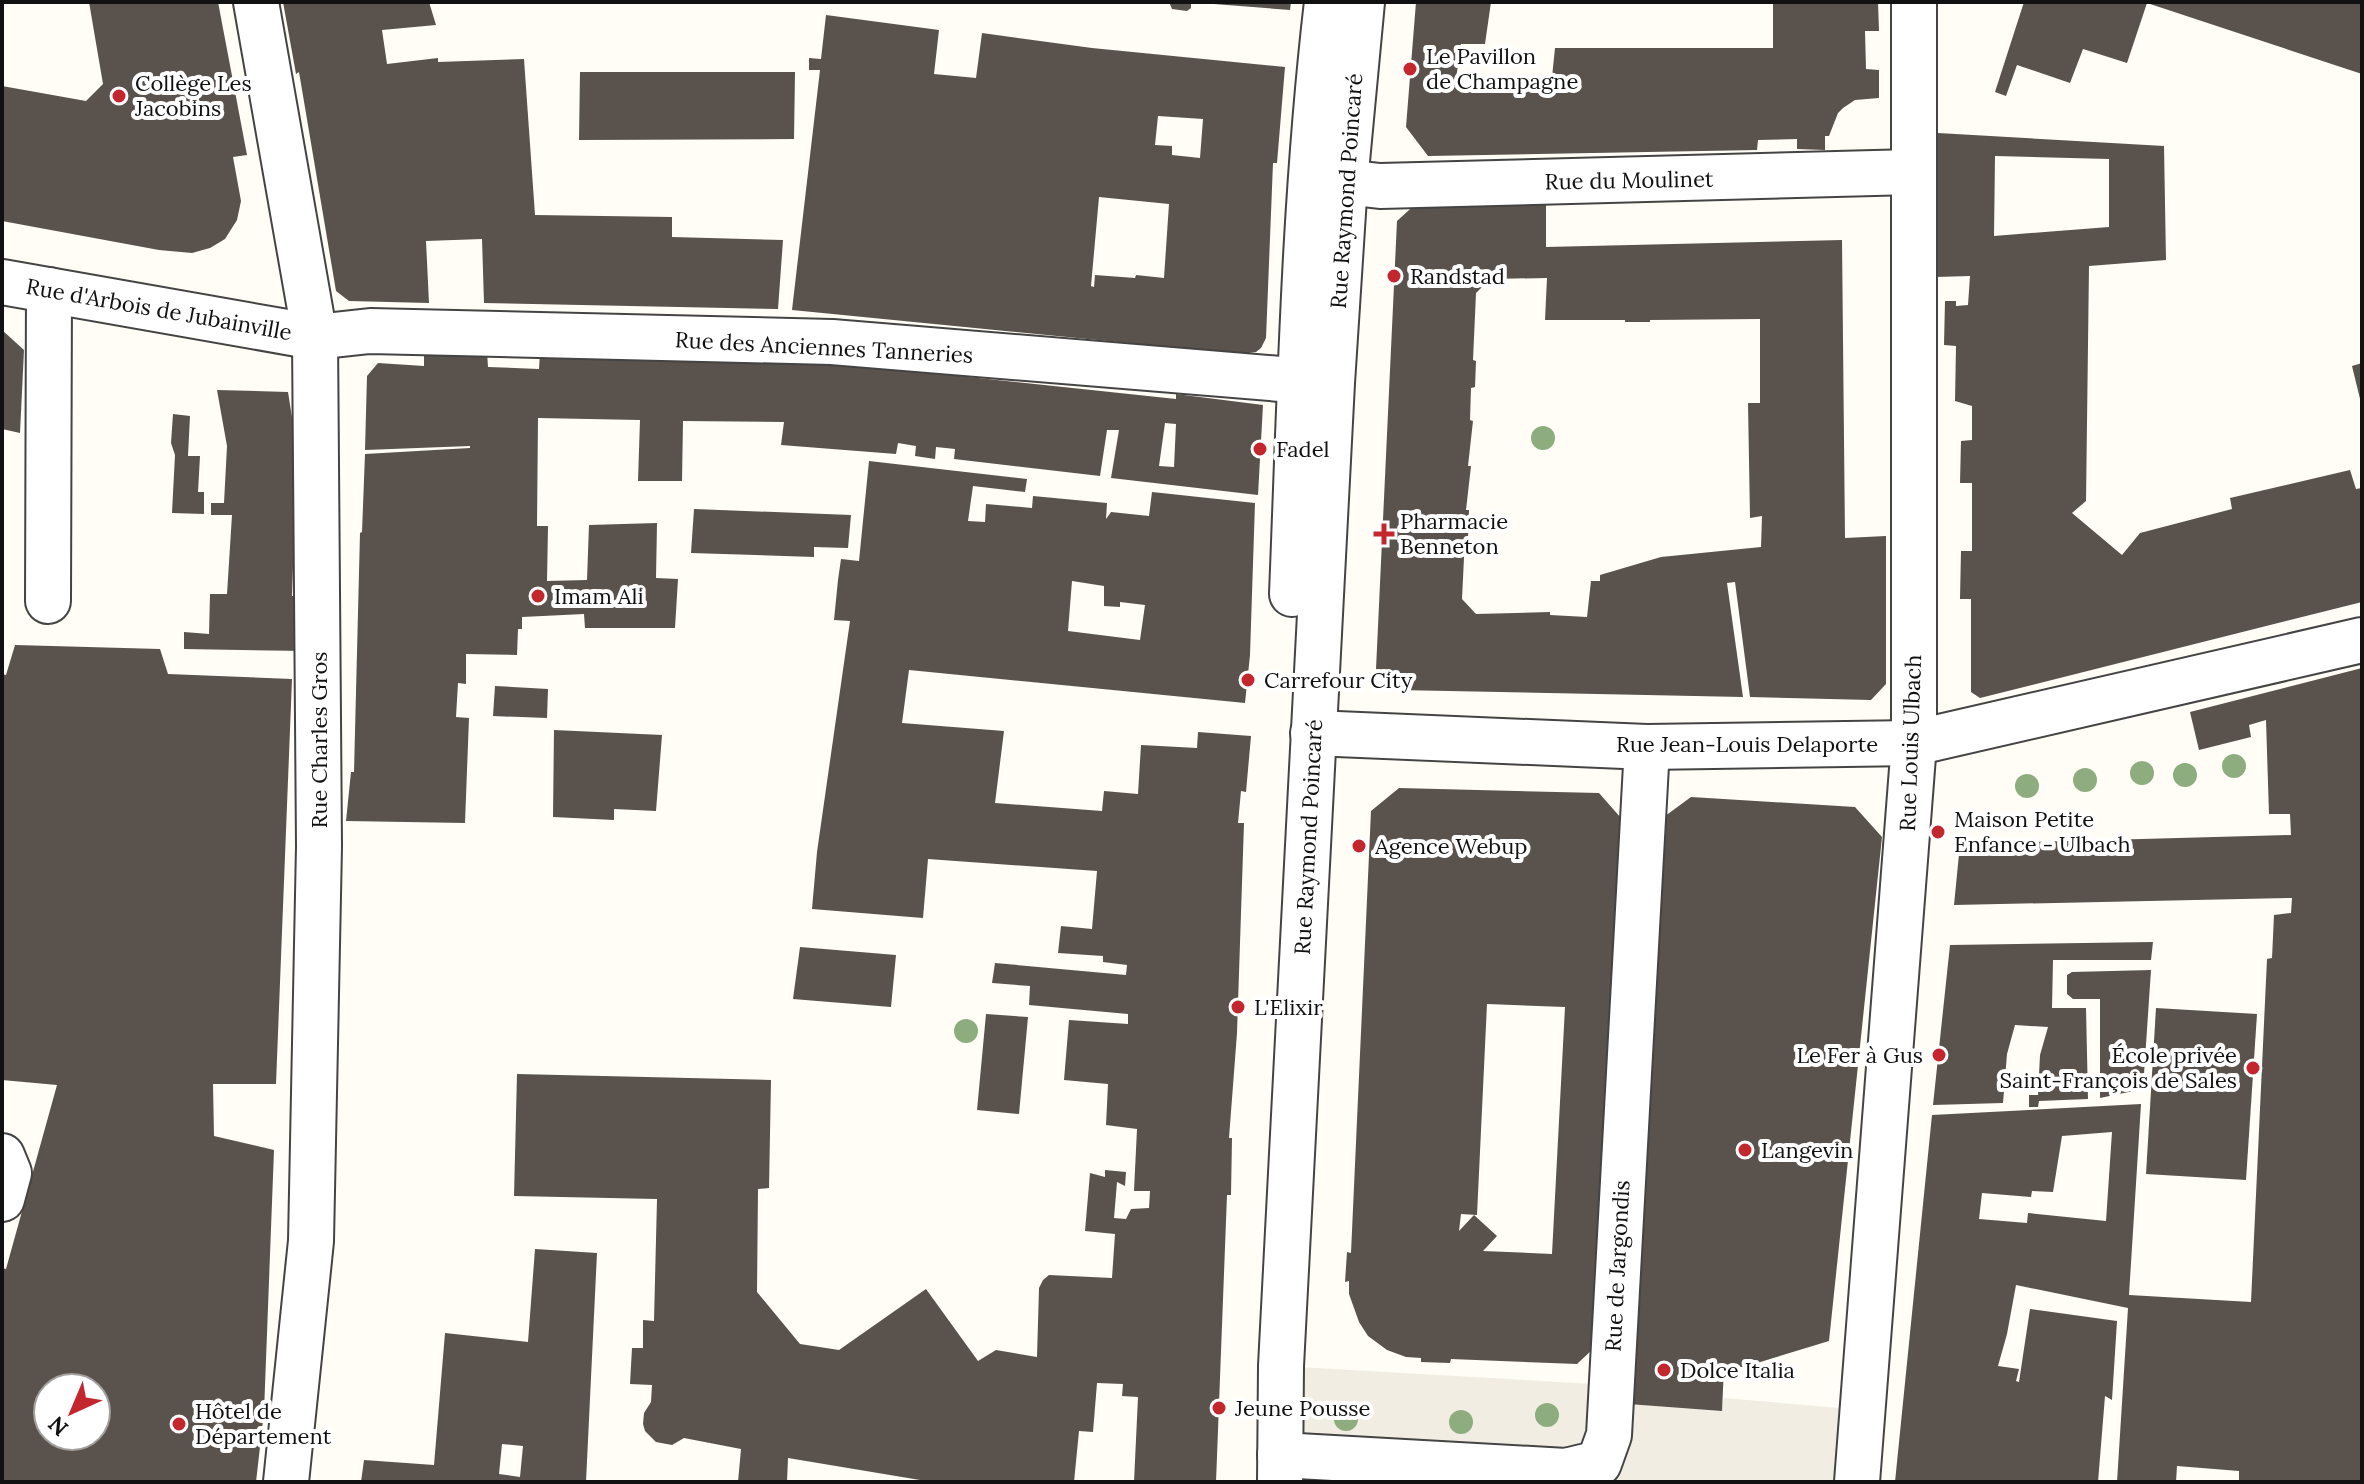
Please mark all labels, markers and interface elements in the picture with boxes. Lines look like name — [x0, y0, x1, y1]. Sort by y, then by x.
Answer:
place label: Le Pavillon de Champagne — [1426, 42, 1578, 95]
marker: Le Pavillon de Champagne — [1401, 60, 1419, 78]
place label: Collège Les Jacobins — [134, 69, 252, 122]
street label: Rue Raymond Poincaré — [1324, 72, 1368, 310]
marker: Collège Les Jacobins — [110, 87, 128, 105]
street label: Rue du Moulinet — [1544, 165, 1714, 195]
place label: Randstad — [1410, 262, 1505, 290]
marker: Randstad — [1385, 267, 1403, 285]
street label: Rue d'Arbois de Jubainville — [24, 272, 294, 346]
street label: Rue des Anciennes Tanneries — [674, 325, 974, 369]
place label: Fadel — [1276, 435, 1330, 463]
marker: Fadel — [1251, 440, 1269, 458]
place label: Pharmacie Benneton — [1400, 507, 1508, 560]
marker: Pharmacie Benneton — [1375, 525, 1393, 543]
place label: Imam Ali — [554, 582, 644, 610]
marker: Imam Ali — [529, 587, 547, 605]
street label: Rue Charles Gros — [305, 651, 333, 829]
street label: Rue Louis Ulbach — [1893, 654, 1927, 832]
place label: Carrefour City — [1264, 666, 1413, 694]
marker: Carrefour City — [1239, 671, 1257, 689]
street label: Rue Raymond Poincaré — [1288, 718, 1328, 956]
street label: Rue Jean-Louis Delaporte — [1616, 730, 1878, 758]
place label: Maison Petite Enfance - Ulbach — [1954, 805, 2131, 858]
marker: Maison Petite Enfance - Ulbach — [1929, 823, 1947, 841]
place label: Agence Webup — [1374, 832, 1527, 860]
marker: Agence Webup — [1350, 837, 1368, 855]
place label: L'Elixir — [1254, 993, 1323, 1021]
marker: L'Elixir — [1229, 998, 1247, 1016]
place label: Le Fer à Gus — [1796, 1041, 1923, 1069]
place label: École privée Saint-François de Sales — [2000, 1041, 2237, 1094]
marker: Le Fer à Gus — [1930, 1046, 1948, 1064]
marker: École privée Saint-François de Sales — [2244, 1059, 2262, 1077]
place label: Langevin — [1761, 1136, 1853, 1164]
marker: Langevin — [1736, 1141, 1754, 1159]
street label: Rue de Jargondis — [1599, 1179, 1635, 1353]
place label: Dolce Italia — [1680, 1356, 1795, 1384]
marker: Dolce Italia — [1655, 1361, 1673, 1379]
north arrow — [32, 1372, 112, 1452]
place label: Jeune Pousse — [1234, 1394, 1370, 1422]
place label: Hôtel de Département — [195, 1397, 332, 1450]
marker: Jeune Pousse — [1210, 1399, 1228, 1417]
text: N — [42, 1410, 74, 1442]
marker: Hôtel de Département — [170, 1415, 188, 1433]

